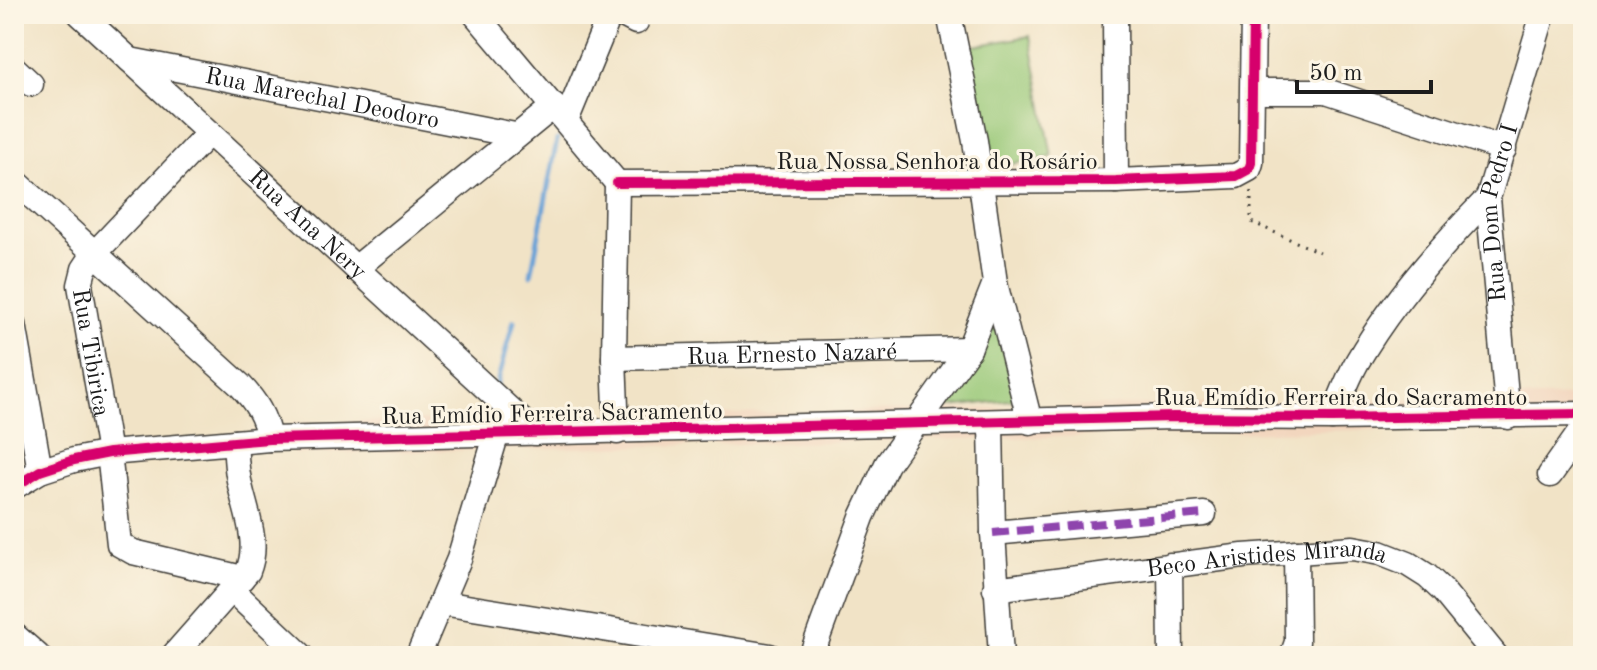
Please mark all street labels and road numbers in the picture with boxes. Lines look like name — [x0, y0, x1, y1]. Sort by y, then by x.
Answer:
street label: Rua Marechal Deodoro — [203, 65, 441, 134]
street label: Rua Dom Pedro I — [1478, 121, 1523, 303]
street label: Rua Nossa Senhora do Rosário — [776, 151, 1098, 175]
street label: Rua Ana Nery — [243, 166, 370, 285]
street label: Rua Tibirica — [67, 287, 113, 419]
street label: Rua Ernesto Nazaré — [687, 341, 897, 370]
street label: Rua Emídio Ferreira do Sacramento — [1155, 387, 1527, 411]
street label: Rua Emídio Ferreira Sacramento — [381, 400, 723, 430]
street label: Beco Aristides Miranda — [1145, 538, 1391, 583]

